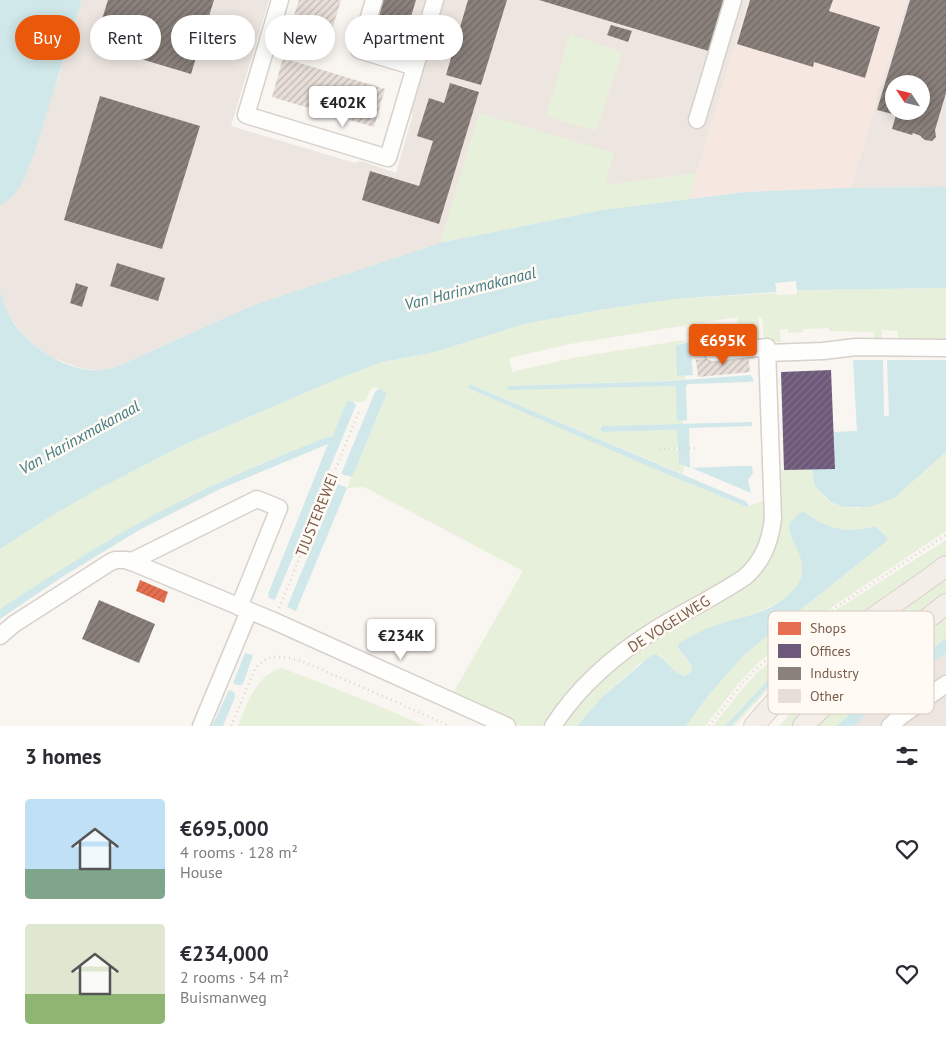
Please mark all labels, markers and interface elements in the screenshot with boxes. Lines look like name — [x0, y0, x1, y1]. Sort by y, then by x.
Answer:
chip: Buy — [15, 15, 80, 60]
chip: Rent — [90, 15, 161, 60]
chip: Filters — [171, 15, 255, 60]
chip: New — [265, 15, 335, 60]
chip: Apartment — [345, 15, 463, 60]
north arrow — [885, 75, 930, 120]
map controls — [885, 75, 930, 120]
pin: €402K — [308, 86, 378, 128]
text: €402K — [320, 92, 366, 112]
water label: Van Harinxmakanaal — [402, 262, 538, 314]
pin: €695K — [688, 324, 758, 366]
text: €695K — [700, 330, 746, 350]
water label: Van Harinxmakanaal — [15, 395, 143, 478]
street label: TJUSTEREWEI — [291, 470, 342, 559]
street label: DE VOGELWEG — [624, 591, 713, 656]
legend — [768, 611, 934, 714]
pin: €234K — [366, 618, 436, 661]
text: Shops — [810, 619, 846, 637]
text: €234K — [378, 625, 424, 645]
text: Offices — [810, 642, 851, 660]
text: Industry — [810, 664, 859, 682]
text: Other — [810, 687, 844, 705]
icon: filters — [893, 742, 921, 770]
text: 3 homes — [25, 743, 101, 770]
text: €695,000 — [180, 815, 269, 842]
icon: home — [65, 819, 125, 879]
icon: heart — [893, 835, 921, 863]
text: 4 rooms · 128 m² — [180, 842, 298, 862]
text: House — [180, 862, 223, 882]
text: €234,000 — [180, 940, 269, 967]
icon: home — [65, 944, 125, 1004]
icon: heart — [893, 960, 921, 988]
text: 2 rooms · 54 m² — [180, 967, 289, 987]
text: Buismanweg — [180, 987, 267, 1007]

